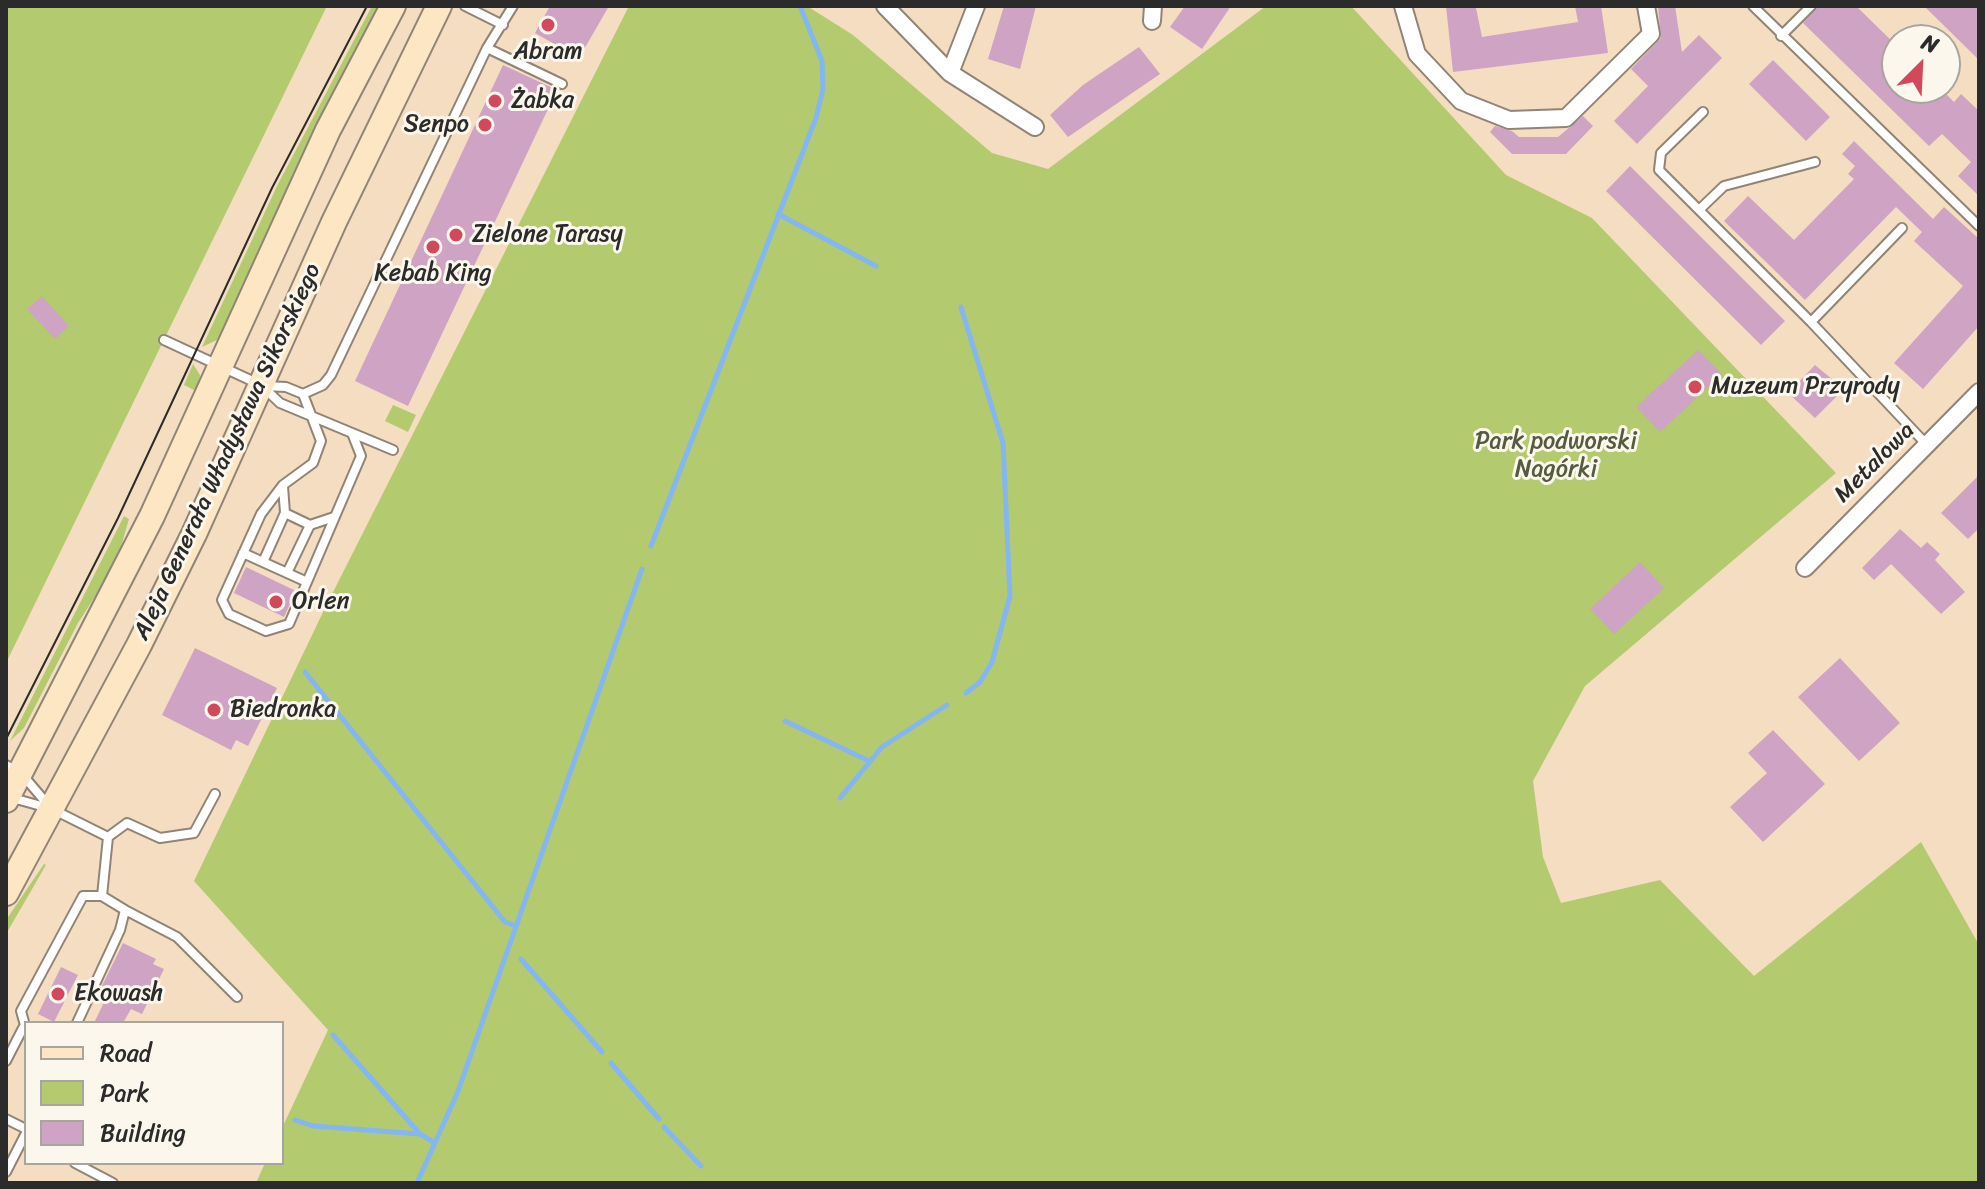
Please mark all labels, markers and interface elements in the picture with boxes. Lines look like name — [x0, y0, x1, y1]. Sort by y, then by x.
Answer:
marker: Abram — [539, 16, 557, 34]
text: N — [1915, 23, 1945, 64]
north arrow — [1881, 24, 1961, 104]
place label: Abram — [513, 38, 583, 66]
place label: Żabka — [511, 87, 574, 115]
marker: Żabka — [486, 92, 504, 110]
place label: Senpo — [404, 111, 469, 139]
marker: Senpo — [476, 116, 494, 134]
place label: Zielone Tarasy — [472, 221, 623, 249]
marker: Zielone Tarasy — [447, 226, 465, 244]
marker: Kebab King — [424, 238, 442, 256]
street label: Aleja Generała Władysława Sikorskiego — [128, 259, 328, 645]
place label: Kebab King — [374, 260, 492, 288]
place label: Muzeum Przyrody — [1711, 373, 1900, 401]
marker: Muzeum Przyrody — [1686, 378, 1704, 396]
street label: Metalowa — [1829, 417, 1921, 509]
park label: Park podworski Nagórki — [1475, 428, 1637, 484]
place label: Orlen — [292, 588, 350, 616]
marker: Orlen — [267, 593, 285, 611]
place label: Biedronka — [230, 696, 336, 724]
marker: Biedronka — [205, 701, 223, 719]
place label: Ekowash — [74, 980, 163, 1008]
marker: Ekowash — [49, 985, 67, 1003]
legend — [24, 1021, 284, 1165]
text: Road — [100, 1032, 151, 1074]
text: Park — [100, 1072, 149, 1114]
text: Building — [100, 1112, 186, 1154]

